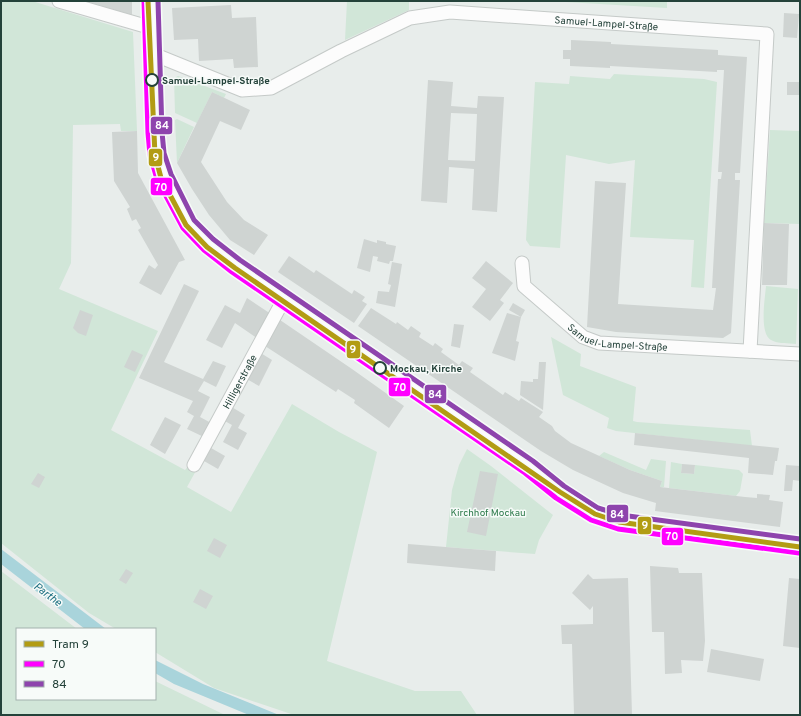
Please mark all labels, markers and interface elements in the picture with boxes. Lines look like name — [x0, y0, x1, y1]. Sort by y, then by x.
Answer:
street label: Samuel-Lampel-Straße — [554, 14, 659, 34]
marker: Samuel-Lampel-Straße — [145, 73, 159, 87]
place label: Samuel-Lampel-Straße — [162, 75, 270, 88]
line badge: 84 — [150, 116, 173, 135]
text: 84 — [155, 119, 169, 133]
line badge: 9 — [148, 148, 163, 167]
text: 9 — [153, 151, 160, 165]
line badge: 70 — [150, 177, 173, 196]
text: 70 — [154, 181, 168, 195]
street label: Samuel-Lampel-Straße — [564, 321, 668, 355]
line badge: 9 — [346, 340, 361, 359]
text: 9 — [350, 343, 357, 357]
street label: Hilligerstraße — [221, 353, 261, 412]
marker: Mockau, Kirche — [373, 361, 387, 375]
place label: Mockau, Kirche — [390, 363, 462, 376]
line badge: 70 — [388, 377, 411, 397]
text: 70 — [393, 381, 407, 395]
line badge: 84 — [424, 384, 447, 404]
text: 84 — [428, 388, 442, 402]
line badge: 84 — [606, 504, 629, 523]
park label: Kirchhof Mockau — [450, 507, 526, 520]
text: 84 — [610, 508, 624, 522]
line badge: 9 — [637, 516, 652, 535]
text: 9 — [642, 519, 649, 533]
line badge: 70 — [661, 527, 684, 546]
text: 70 — [665, 530, 679, 544]
water label: Parthe — [30, 580, 65, 610]
legend — [16, 628, 156, 700]
text: Tram 9 — [52, 637, 89, 653]
text: 70 — [52, 657, 66, 673]
text: 84 — [52, 677, 67, 693]

